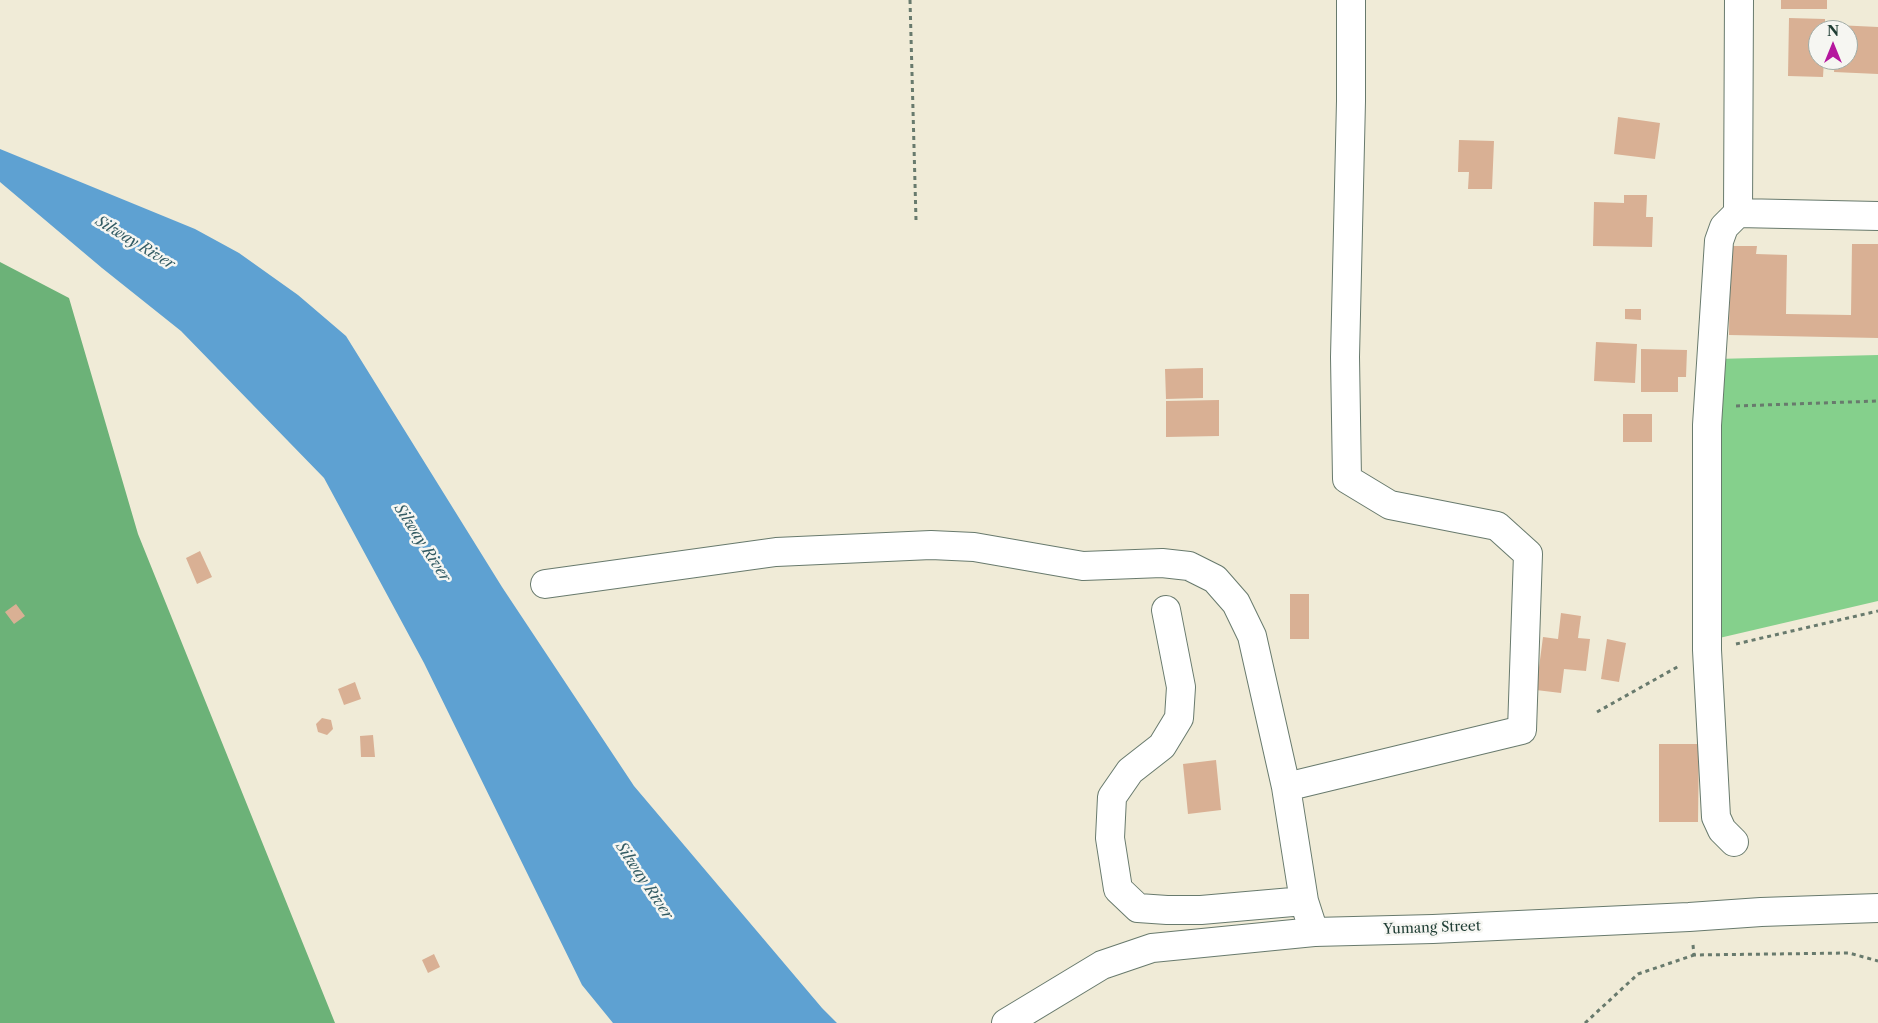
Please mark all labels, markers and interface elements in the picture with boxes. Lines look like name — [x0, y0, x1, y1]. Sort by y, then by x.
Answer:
north arrow — [1808, 20, 1858, 70]
text: N — [1827, 22, 1839, 40]
water label: Silway River — [92, 212, 178, 274]
water label: Silway River — [390, 501, 454, 585]
water label: Silway River — [612, 839, 676, 923]
street label: Yumang Street — [1383, 918, 1481, 938]

